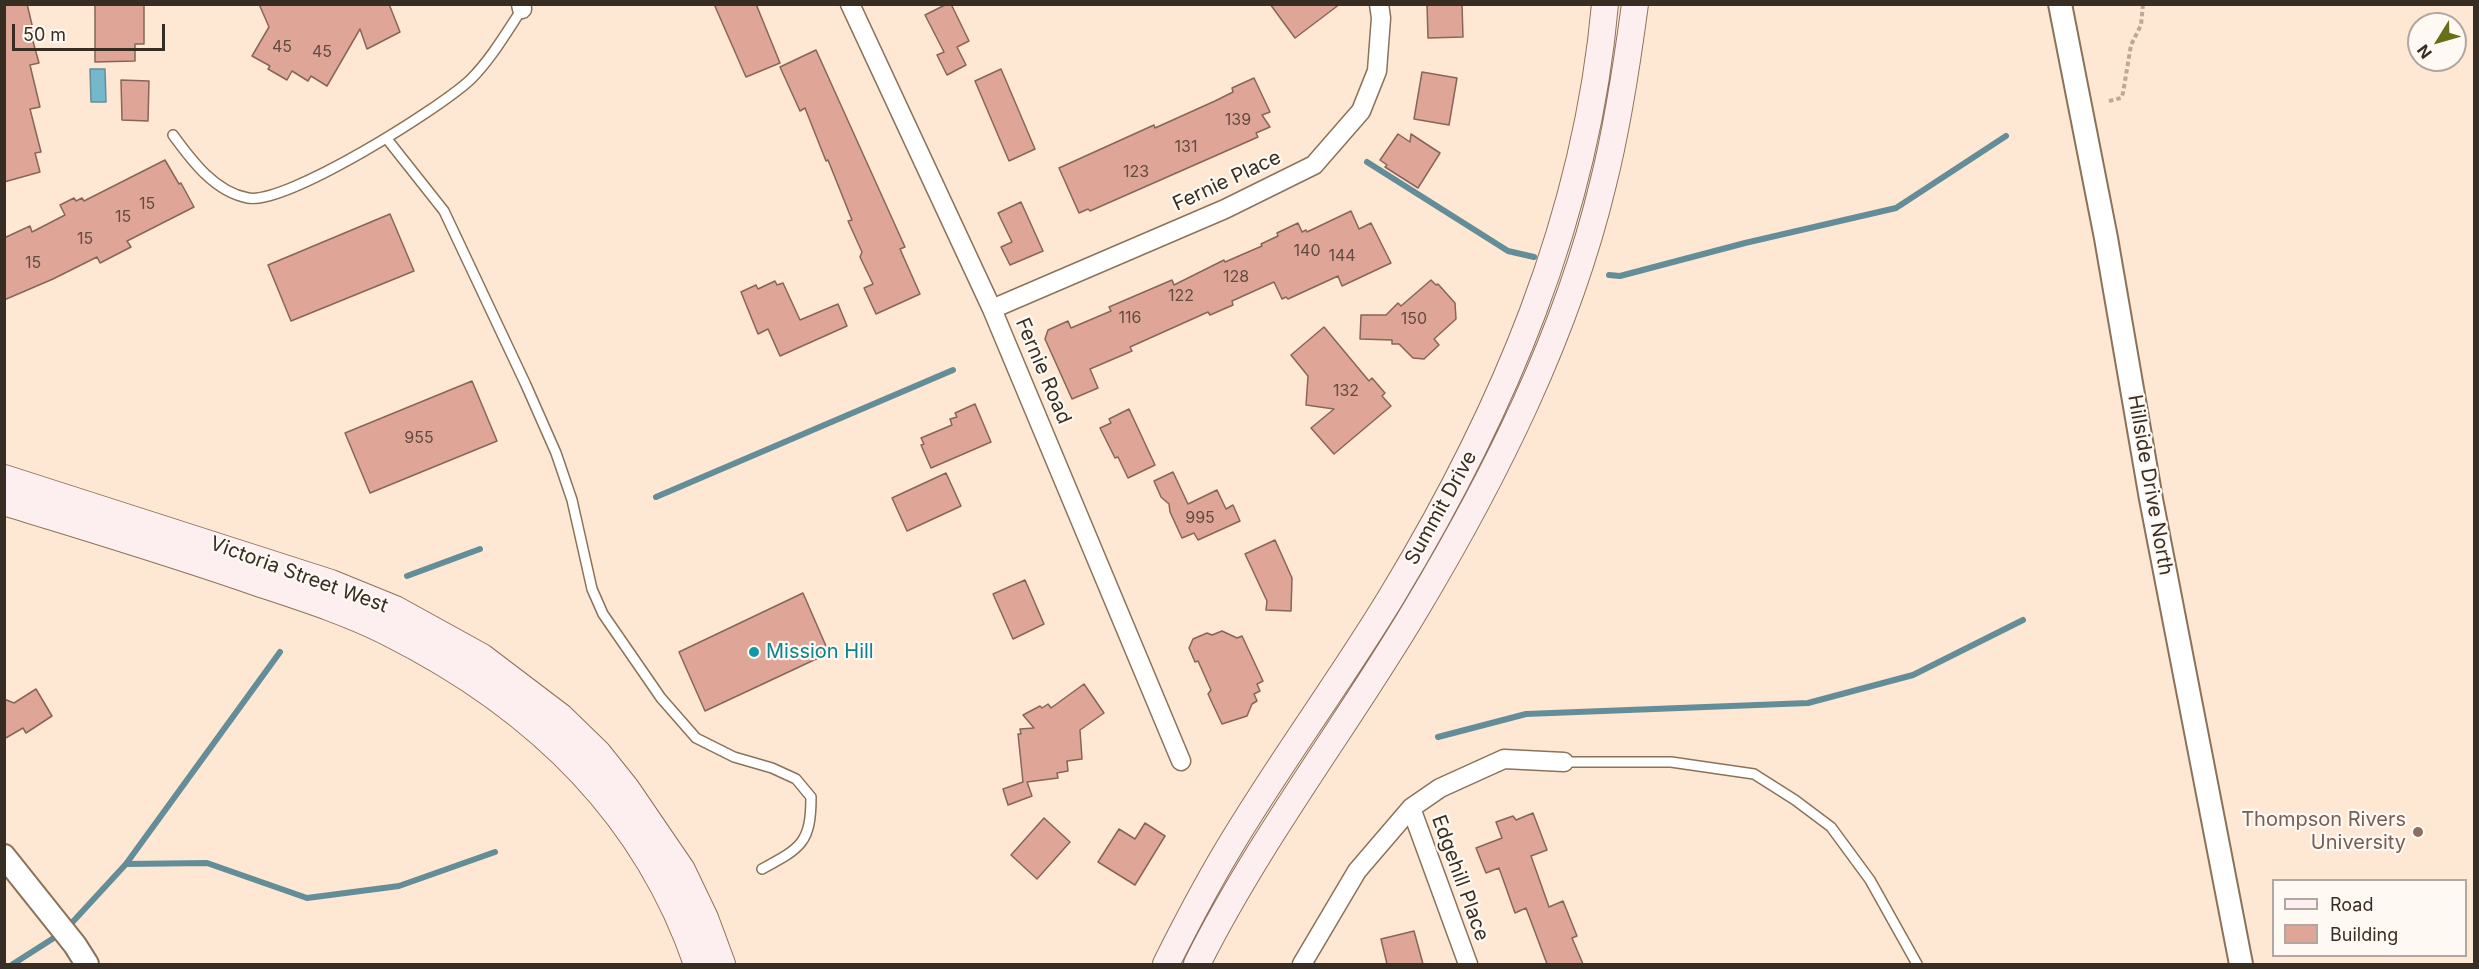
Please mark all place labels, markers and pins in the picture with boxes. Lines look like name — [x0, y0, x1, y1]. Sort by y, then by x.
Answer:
place label: Mission Hill — [766, 640, 874, 664]
marker: Mission Hill — [747, 645, 761, 659]
place label: Thompson Rivers University — [2241, 808, 2406, 855]
marker: Thompson Rivers University — [2411, 825, 2425, 839]

